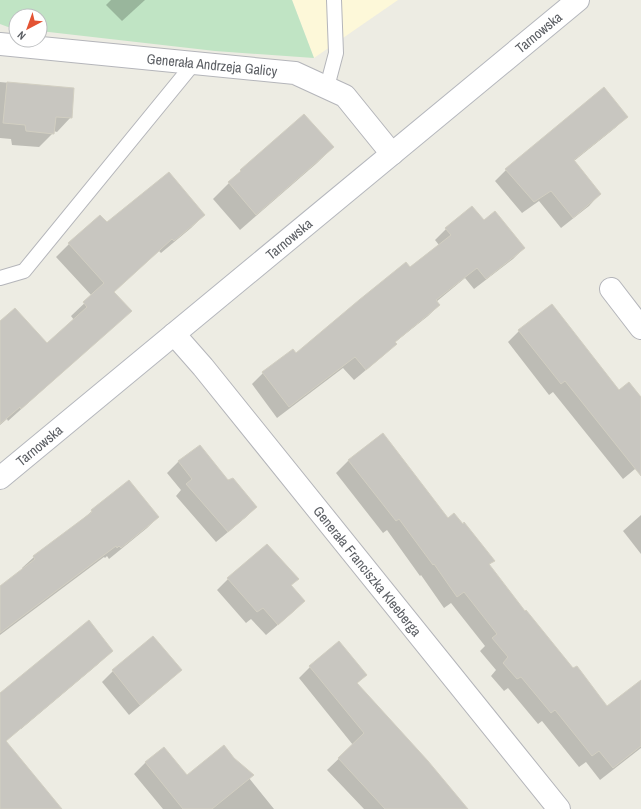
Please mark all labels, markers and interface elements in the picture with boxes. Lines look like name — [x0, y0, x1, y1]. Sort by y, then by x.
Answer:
north arrow — [8, 8, 48, 48]
street label: Tarnowska — [512, 8, 566, 57]
text: N — [14, 28, 28, 43]
street label: Generała Andrzeja Galicy — [146, 49, 278, 80]
street label: Tarnowska — [262, 214, 316, 264]
street label: Tarnowska — [12, 421, 67, 470]
street label: Generała Franciszka Kleeberga — [309, 502, 426, 640]

